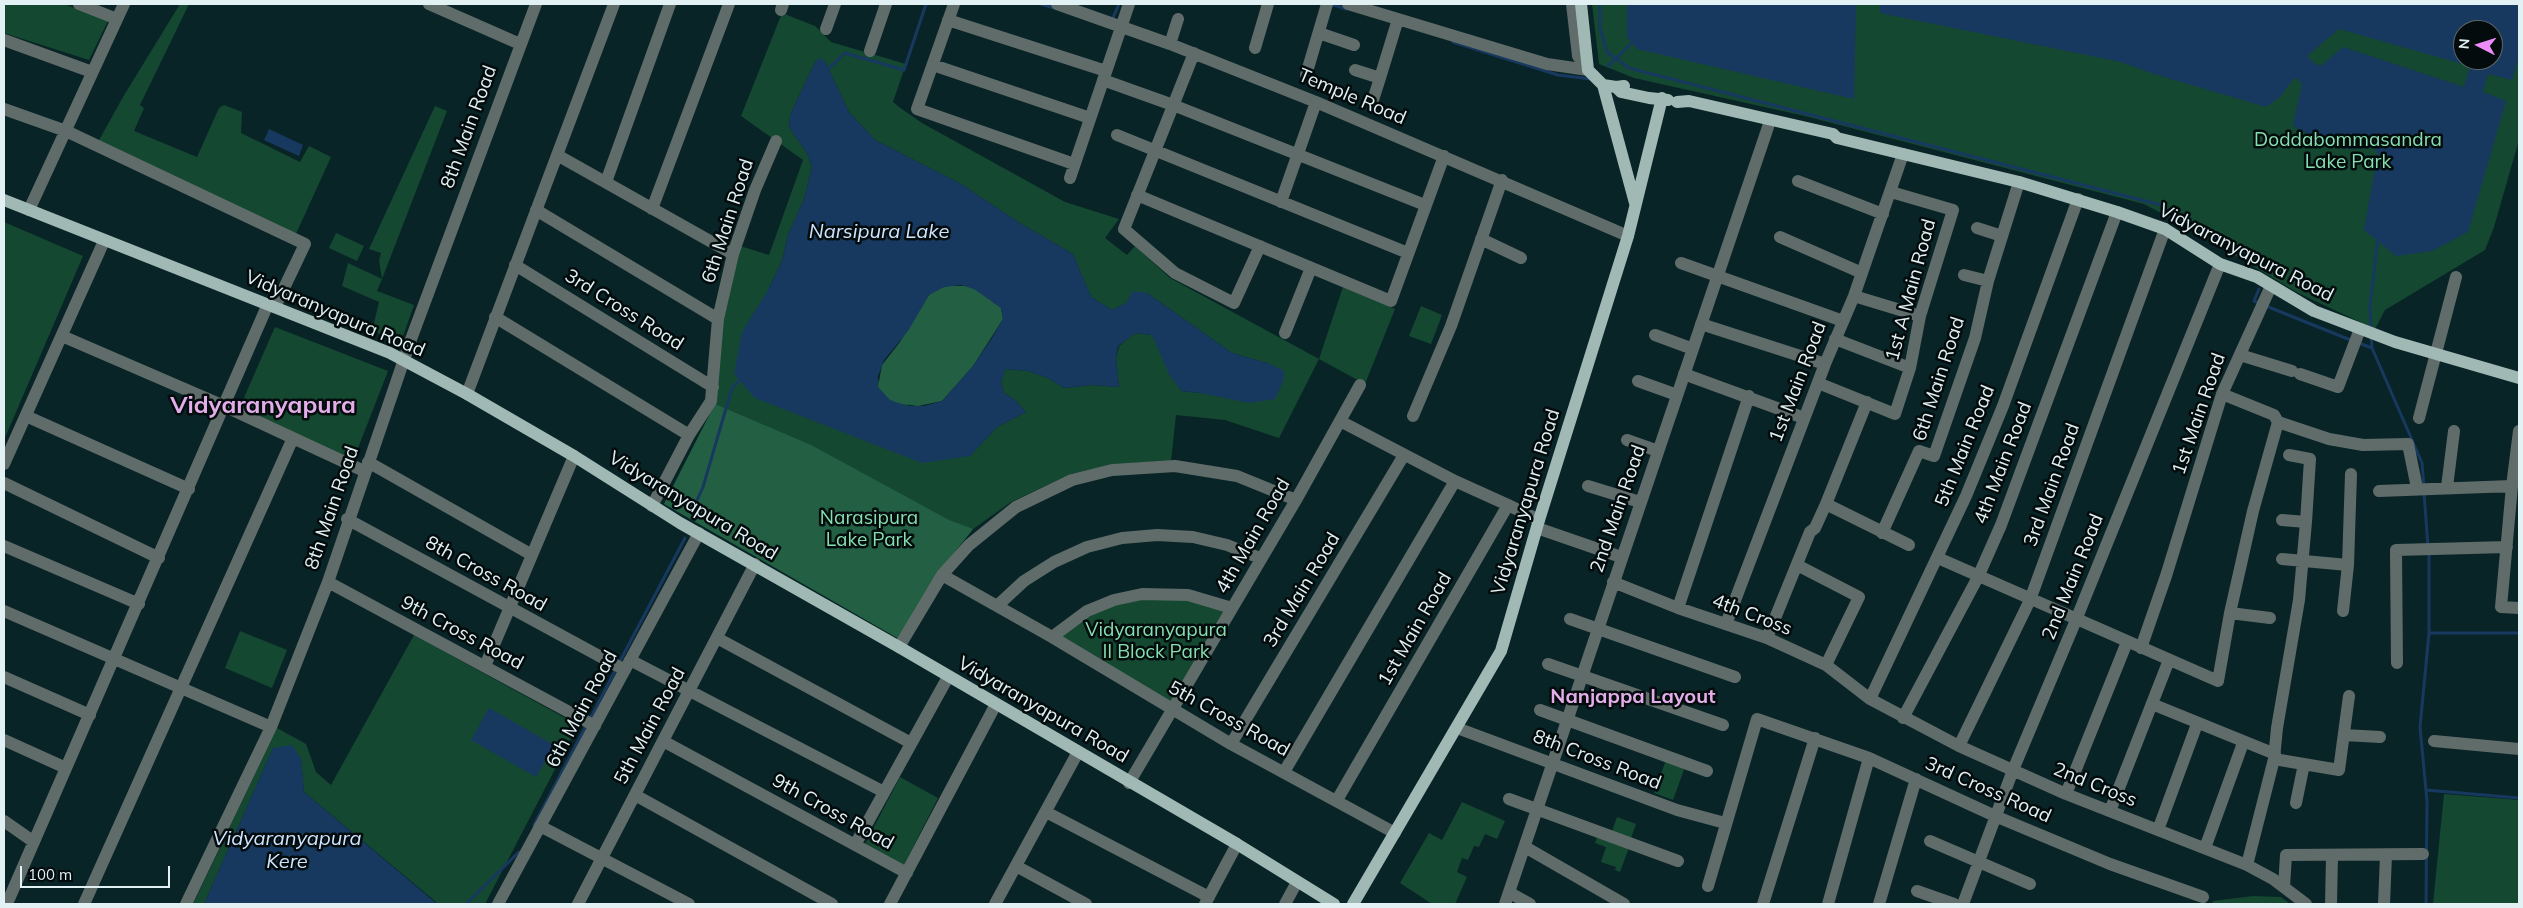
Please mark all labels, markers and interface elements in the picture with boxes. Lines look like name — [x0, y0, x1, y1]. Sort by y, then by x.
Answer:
north arrow — [2453, 20, 2503, 70]
text: N — [2455, 38, 2473, 50]
street label: 8th Main Road — [436, 62, 502, 192]
street label: Temple Road — [1295, 64, 1409, 130]
park label: Doddabommasandra Lake Park — [2254, 129, 2442, 173]
street label: 6th Main Road — [697, 156, 759, 286]
street label: Vidyaranyapura Road — [2155, 199, 2337, 307]
street label: 1st A Main Road — [1881, 216, 1941, 364]
water label: Narsipura Lake — [809, 220, 949, 244]
street label: 3rd Cross Road — [560, 264, 688, 356]
street label: Vidyaranyapura Road — [242, 266, 428, 362]
street label: 6th Main Road — [1908, 314, 1970, 444]
street label: 1st Main Road — [1765, 319, 1831, 445]
street label: 1st Main Road — [2168, 350, 2230, 478]
street label: 5th Main Road — [1930, 382, 2000, 510]
district label: Vidyaranyapura — [170, 392, 356, 420]
street label: 4th Main Road — [1969, 399, 2037, 527]
street label: Vidyaranyapura Road — [1487, 406, 1565, 598]
street label: 3rd Main Road — [2019, 420, 2085, 550]
street label: 2nd Main Road — [1585, 442, 1651, 576]
street label: 8th Main Road — [300, 443, 364, 573]
street label: Vidyaranyapura Road — [604, 446, 782, 566]
street label: 4th Main Road — [1211, 474, 1295, 598]
park label: Narasipura Lake Park — [820, 507, 918, 551]
street label: 2nd Main Road — [2037, 511, 2109, 643]
street label: 3rd Main Road — [1259, 529, 1345, 651]
street label: 8th Cross Road — [421, 531, 551, 617]
street label: 1st Main Road — [1373, 568, 1457, 690]
street label: 4th Cross — [1709, 589, 1795, 641]
street label: 9th Cross Road — [397, 591, 527, 675]
park label: Vidyaranyapura II Block Park — [1085, 619, 1227, 663]
street label: 6th Main Road — [542, 647, 622, 771]
street label: Vidyaranyapura Road — [954, 652, 1132, 768]
street label: 5th Main Road — [610, 664, 690, 788]
street label: 5th Cross Road — [1164, 676, 1294, 762]
district label: Nanjappa Layout — [1550, 685, 1716, 709]
street label: 8th Cross Road — [1530, 725, 1664, 795]
street label: 3rd Cross Road — [1921, 752, 2055, 828]
street label: 2nd Cross — [2050, 758, 2140, 812]
street label: 9th Cross Road — [768, 769, 898, 855]
water label: Vidyaranyapura Kere — [212, 827, 362, 874]
scale bar — [22, 856, 172, 888]
text: 100 m — [28, 865, 72, 884]

